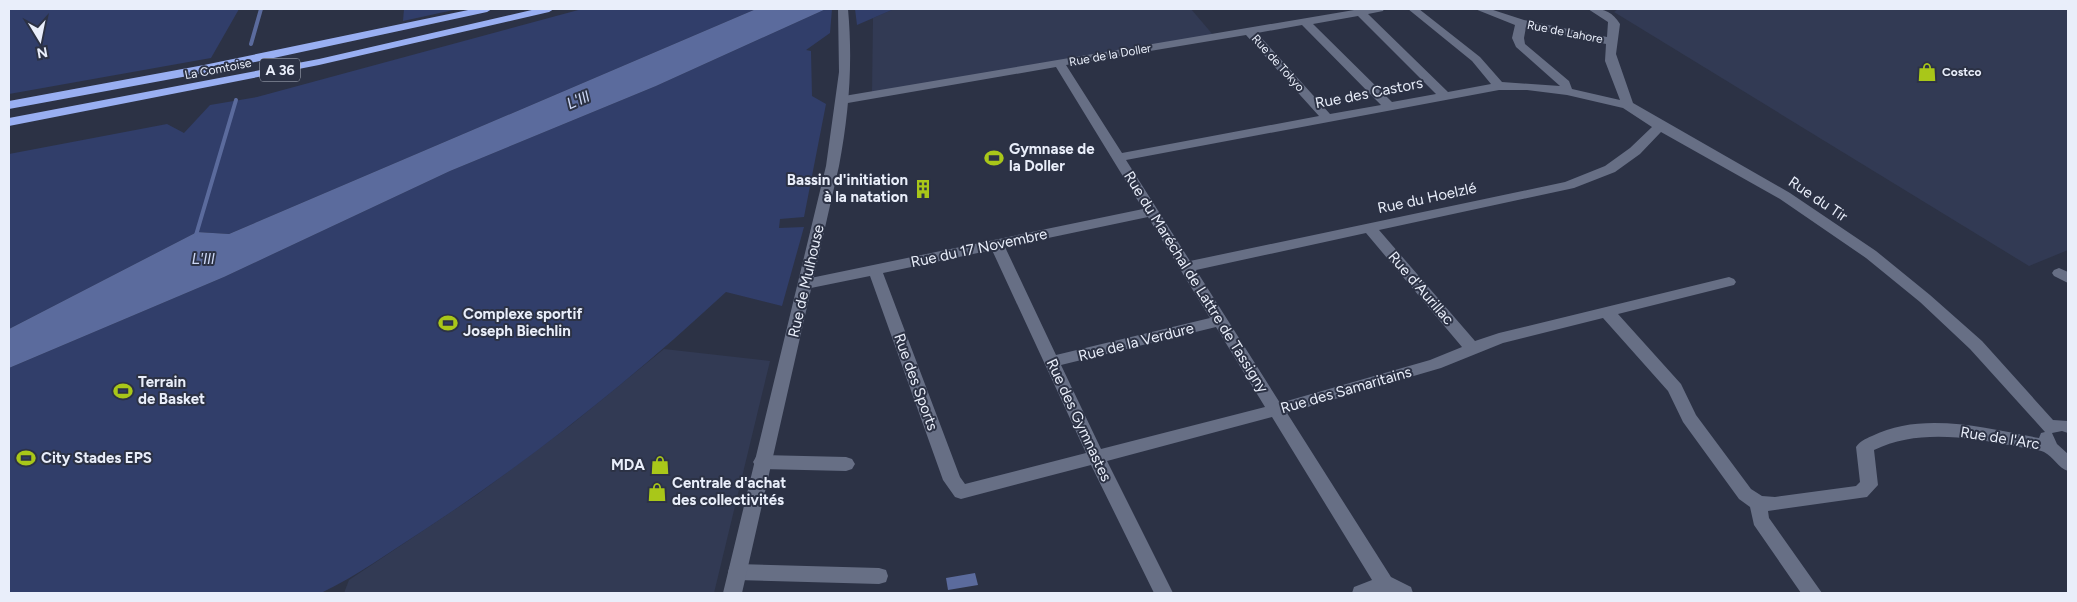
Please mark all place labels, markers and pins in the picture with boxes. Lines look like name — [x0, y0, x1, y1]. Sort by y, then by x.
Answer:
shop icon: Costco — [1916, 61, 1938, 83]
place label: Costco — [1942, 65, 1982, 79]
place label: Gymnase de la Doller — [1009, 140, 1095, 175]
sports icon: Gymnase de la Doller — [983, 147, 1005, 169]
place label: Bassin d'initiation à la natation — [787, 171, 908, 206]
building icon: Bassin d'initiation à la natation — [912, 178, 934, 200]
place label: Complexe sportif Joseph Biechlin — [463, 305, 582, 340]
sports icon: Complexe sportif Joseph Biechlin — [437, 312, 459, 334]
place label: Terrain de Basket — [138, 373, 205, 408]
sports icon: Terrain de Basket — [112, 380, 134, 402]
sports icon: City Stades EPS — [15, 447, 37, 469]
place label: City Stades EPS — [41, 449, 152, 467]
shop icon: MDA — [649, 454, 671, 476]
place label: MDA — [611, 456, 645, 474]
place label: Centrale d'achat des collectivités — [672, 474, 786, 509]
shop icon: Centrale d'achat des collectivités — [646, 481, 668, 503]

